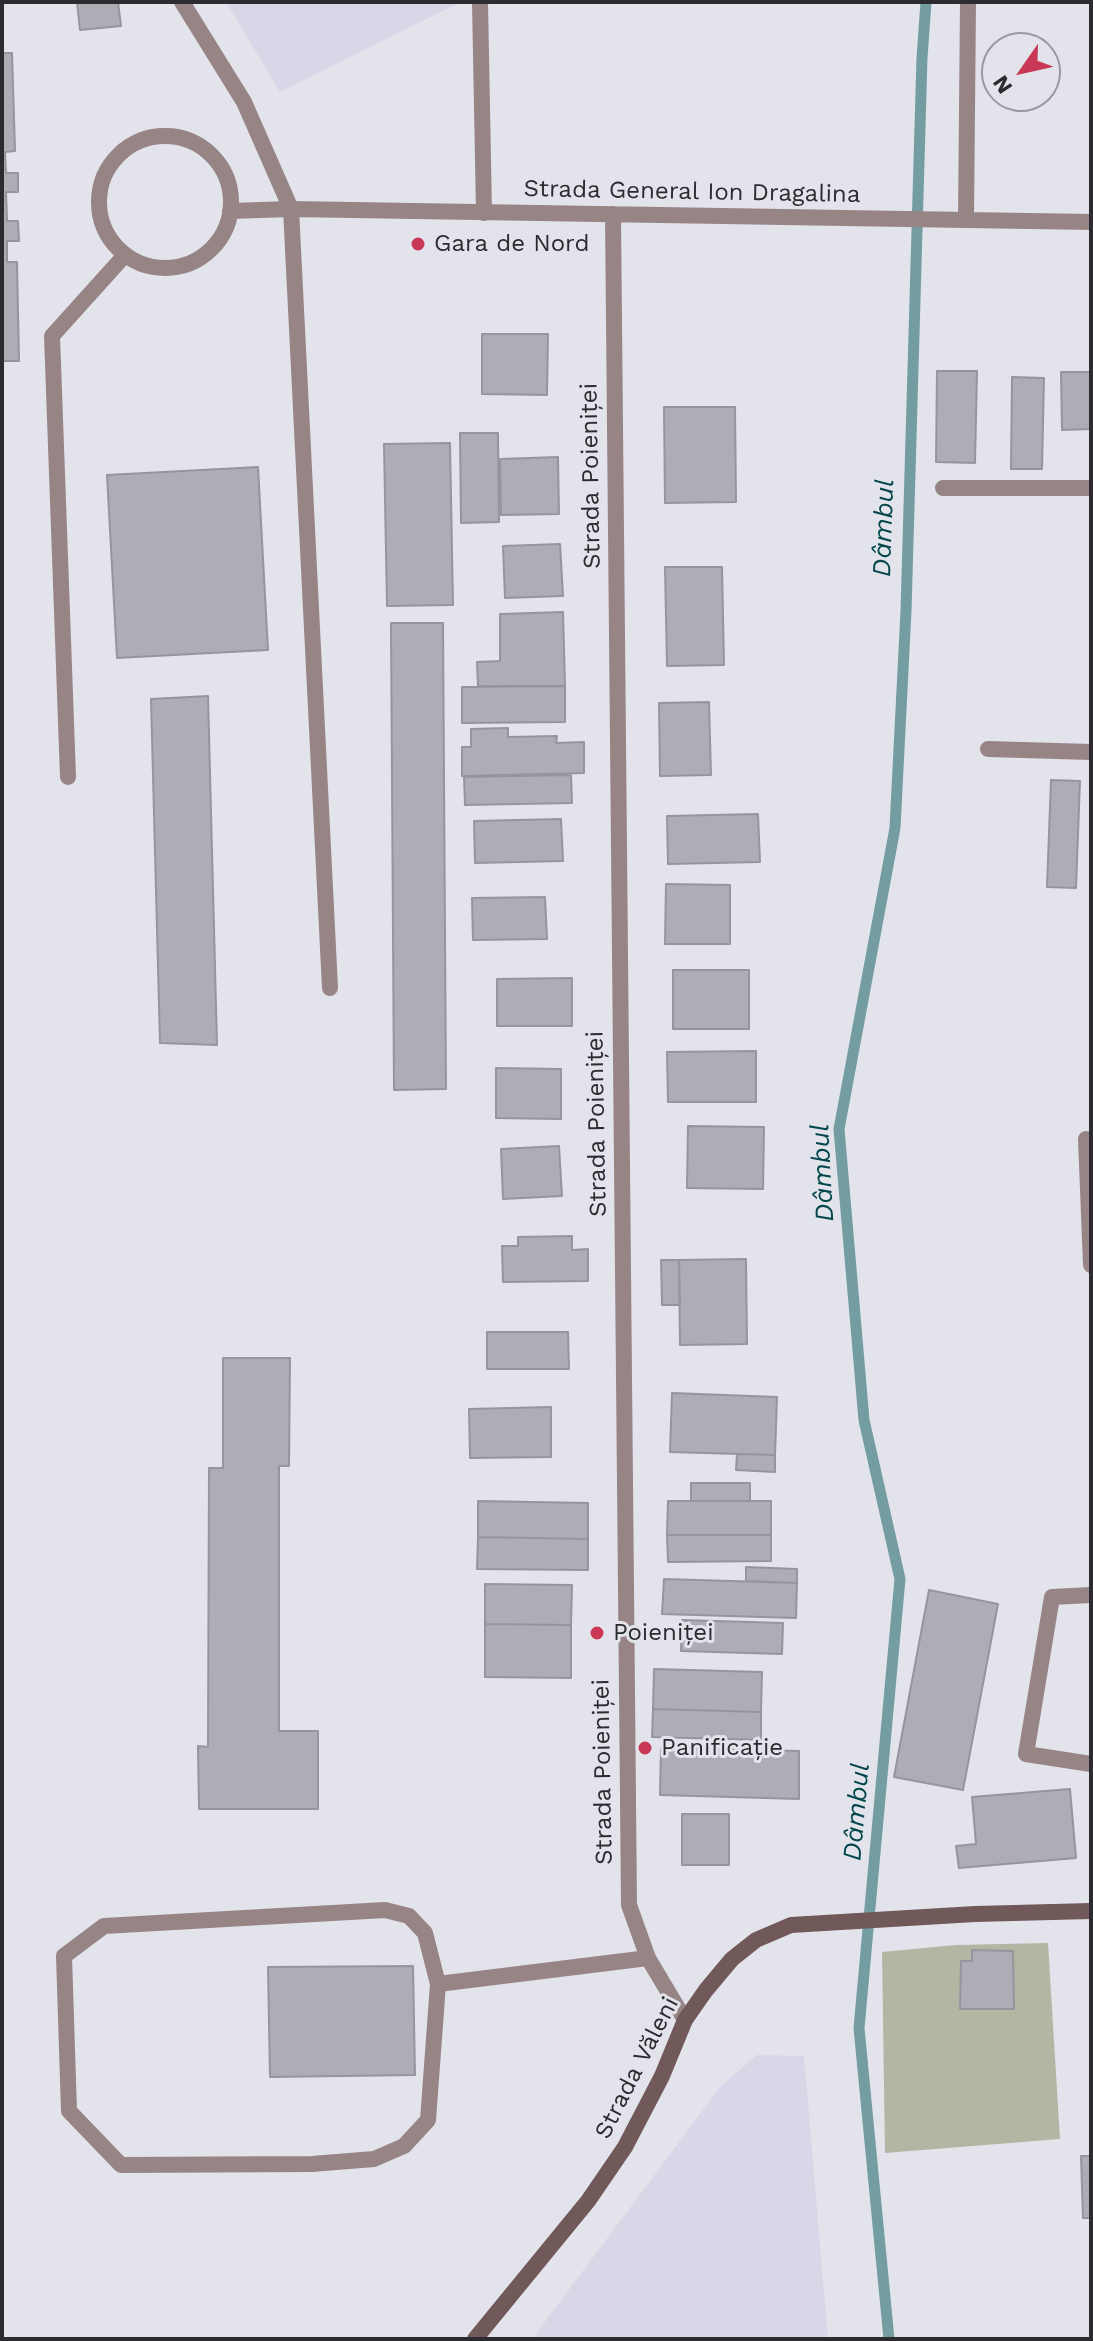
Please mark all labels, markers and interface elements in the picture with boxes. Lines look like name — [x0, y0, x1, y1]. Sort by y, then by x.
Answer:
north arrow — [981, 32, 1061, 112]
text: N — [987, 71, 1017, 98]
street label: Strada General Ion Dragalina — [523, 175, 861, 209]
place label: Gara de Nord — [434, 230, 590, 258]
marker: Gara de Nord — [409, 235, 427, 253]
street label: Strada Poieniței — [575, 383, 607, 569]
water label: Dâmbul — [867, 479, 901, 577]
street label: Strada Poieniței — [581, 1031, 613, 1217]
water label: Dâmbul — [805, 1123, 841, 1223]
place label: Poieniței — [613, 1619, 714, 1647]
marker: Poieniței — [588, 1624, 606, 1642]
street label: Strada Poieniței — [587, 1679, 619, 1865]
place label: Panificație — [661, 1734, 783, 1762]
marker: Panificație — [636, 1739, 654, 1757]
water label: Dâmbul — [837, 1762, 877, 1862]
street label: Strada Văleni — [589, 1992, 685, 2144]

